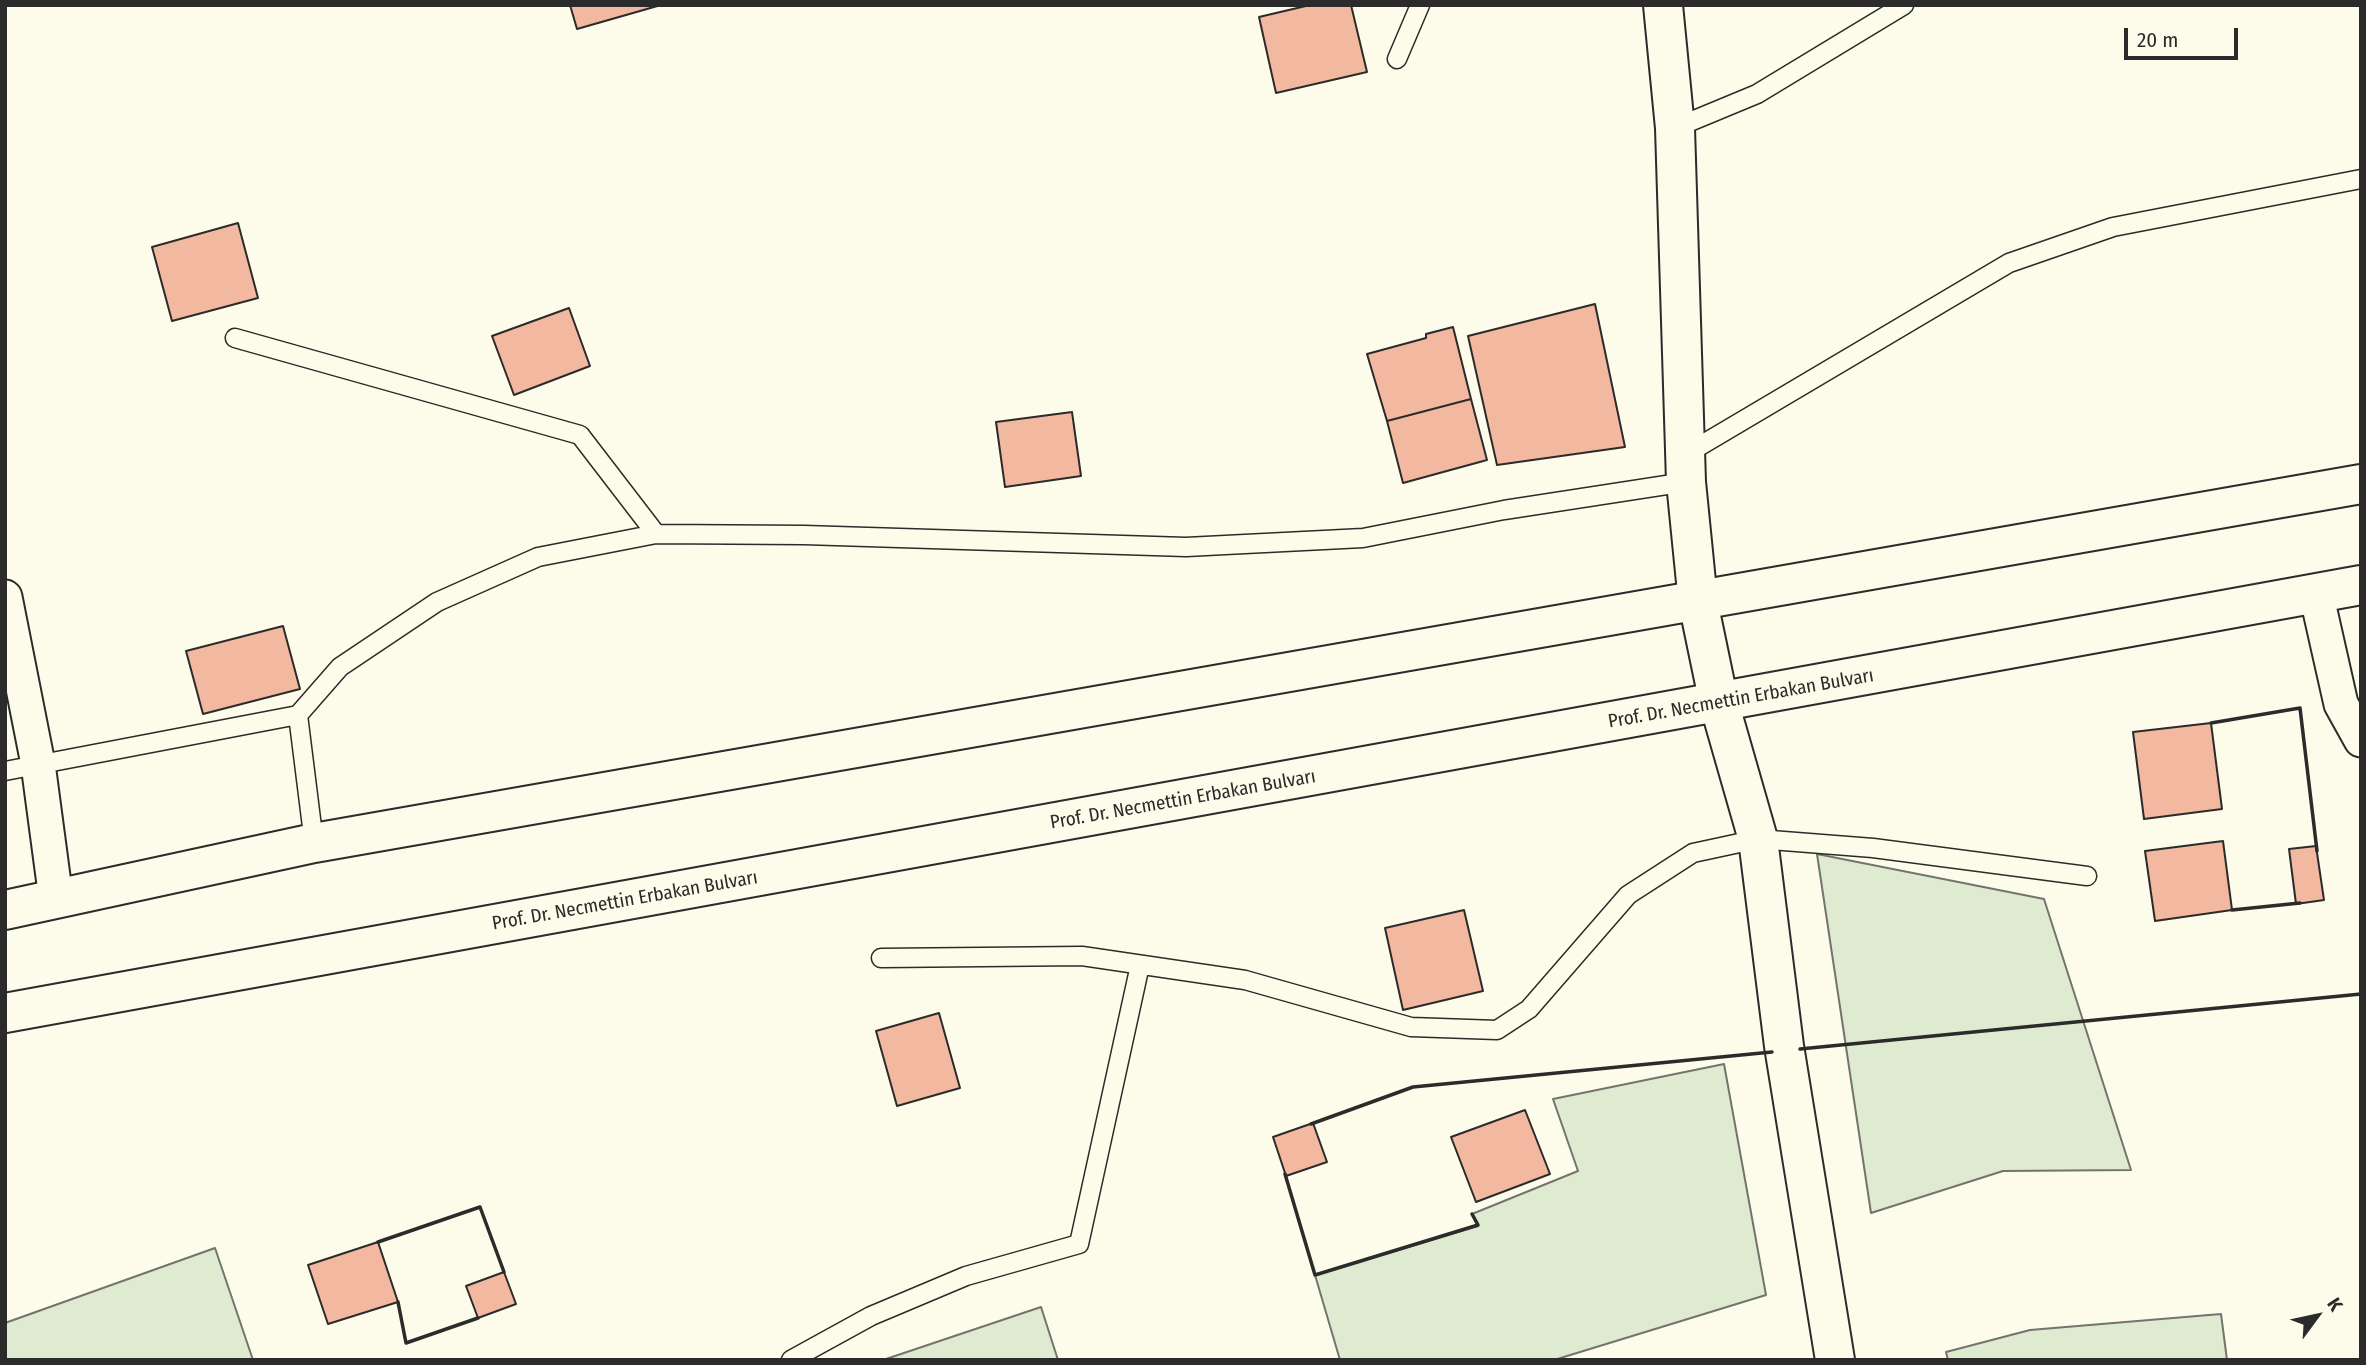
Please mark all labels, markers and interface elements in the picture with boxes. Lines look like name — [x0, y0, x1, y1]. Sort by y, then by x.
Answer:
scale bar — [2128, 14, 2242, 58]
text: 20 m — [2137, 27, 2178, 53]
street label: Prof. Dr. Necmettin Erbakan Bulvarı — [1606, 664, 1876, 734]
street label: Prof. Dr. Necmettin Erbakan Bulvarı — [1048, 765, 1318, 835]
street label: Prof. Dr. Necmettin Erbakan Bulvarı — [490, 866, 760, 936]
north arrow — [2282, 1281, 2352, 1351]
text: K — [2322, 1293, 2348, 1315]

